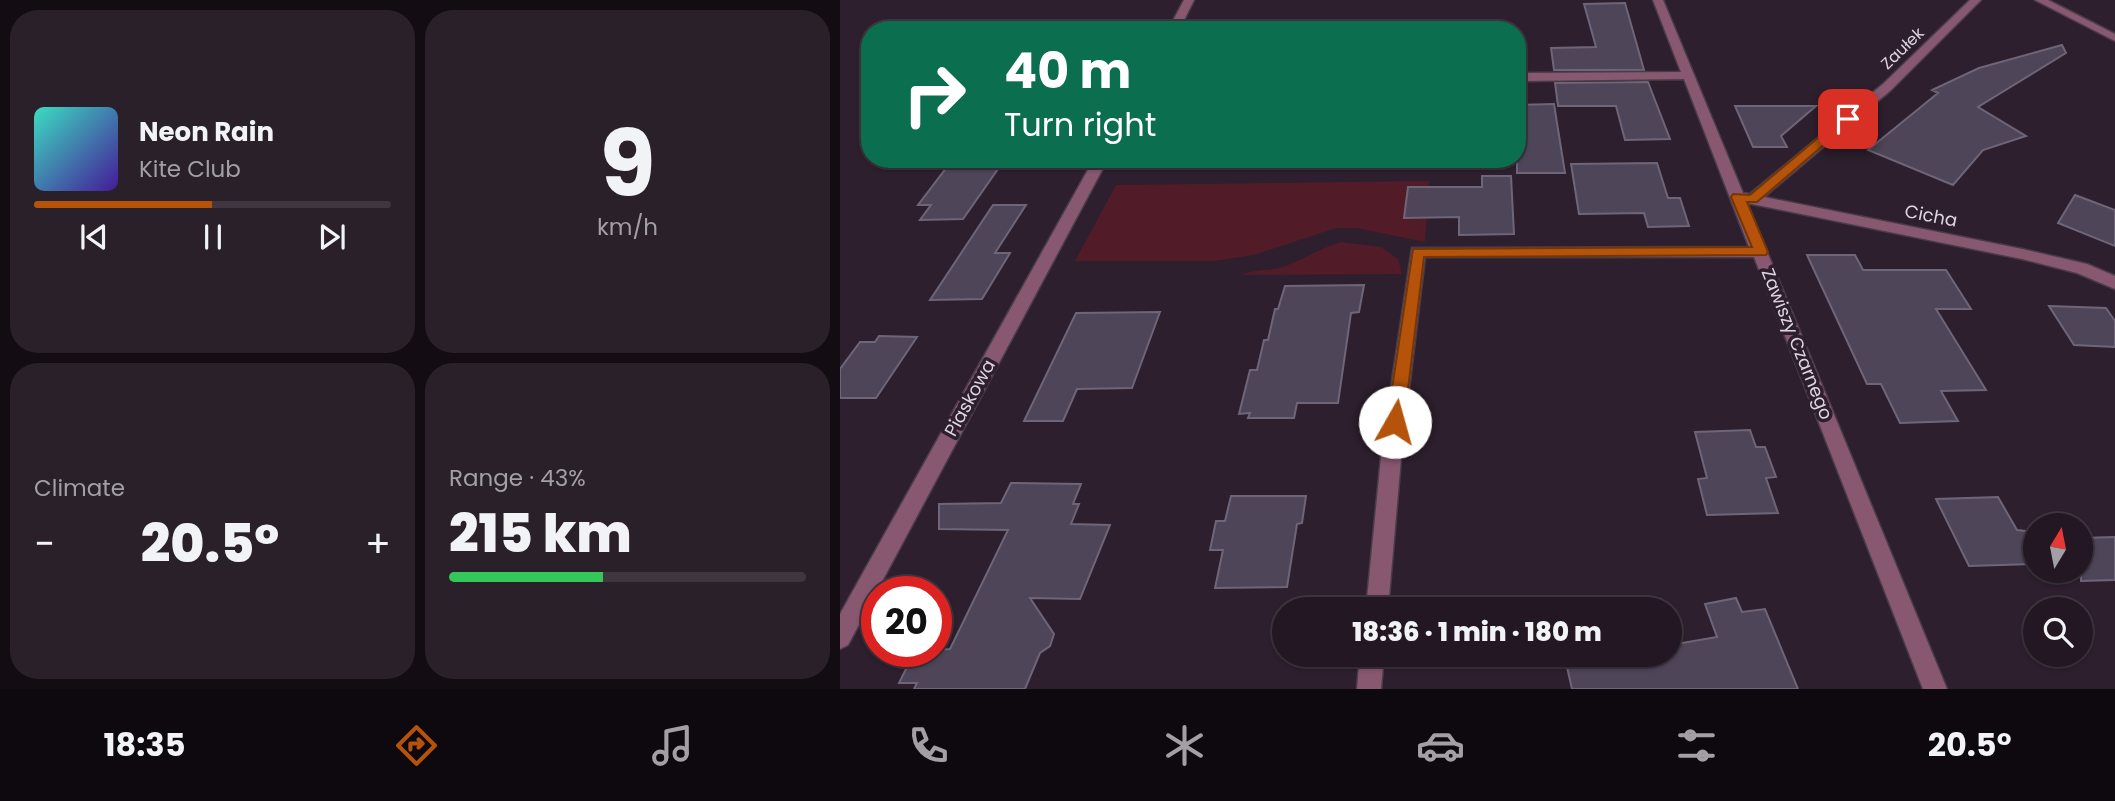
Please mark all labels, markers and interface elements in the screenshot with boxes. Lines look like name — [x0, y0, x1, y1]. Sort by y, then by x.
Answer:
street label: Zaułek — [1876, 22, 1930, 75]
text: 40 m — [1004, 37, 1131, 105]
icon: right — [889, 49, 980, 140]
pin — [1818, 89, 1878, 149]
text: 9 — [600, 100, 655, 228]
icon: arrive — [1829, 100, 1867, 138]
text: Turn right — [1004, 102, 1156, 147]
text: Neon Rain — [139, 114, 274, 150]
text: Kite Club — [139, 153, 241, 185]
street label: Cicha — [1903, 198, 1959, 233]
text: km/h — [597, 211, 658, 243]
icon: previous — [75, 218, 113, 256]
icon: pause — [194, 218, 232, 256]
icon: next — [313, 218, 351, 256]
street label: Zawiszy Czarnego — [1756, 265, 1839, 423]
street label: Piaskowa — [938, 355, 1001, 441]
position arrow — [1358, 385, 1432, 459]
text: Range · 43% — [449, 462, 586, 494]
text: Climate — [34, 472, 125, 504]
text: 215 km — [449, 497, 632, 570]
text: 20.5° — [141, 507, 279, 580]
north arrow — [2023, 513, 2093, 583]
map controls — [2023, 513, 2093, 667]
text: − — [34, 517, 55, 570]
text: + — [365, 517, 391, 570]
speed limit sign: 20 — [861, 576, 952, 667]
button: search — [2023, 597, 2093, 667]
text: 18:36 · 1 min · 180 m — [1352, 614, 1602, 650]
icon: directions — [392, 721, 441, 770]
icon: music — [648, 721, 697, 770]
icon: phone — [904, 721, 953, 770]
icon: climate — [1160, 721, 1209, 770]
icon: car — [1416, 721, 1465, 770]
icon: filters — [1672, 721, 1721, 770]
text: 18:35 — [103, 722, 185, 767]
text: 20.5° — [1928, 722, 2011, 767]

